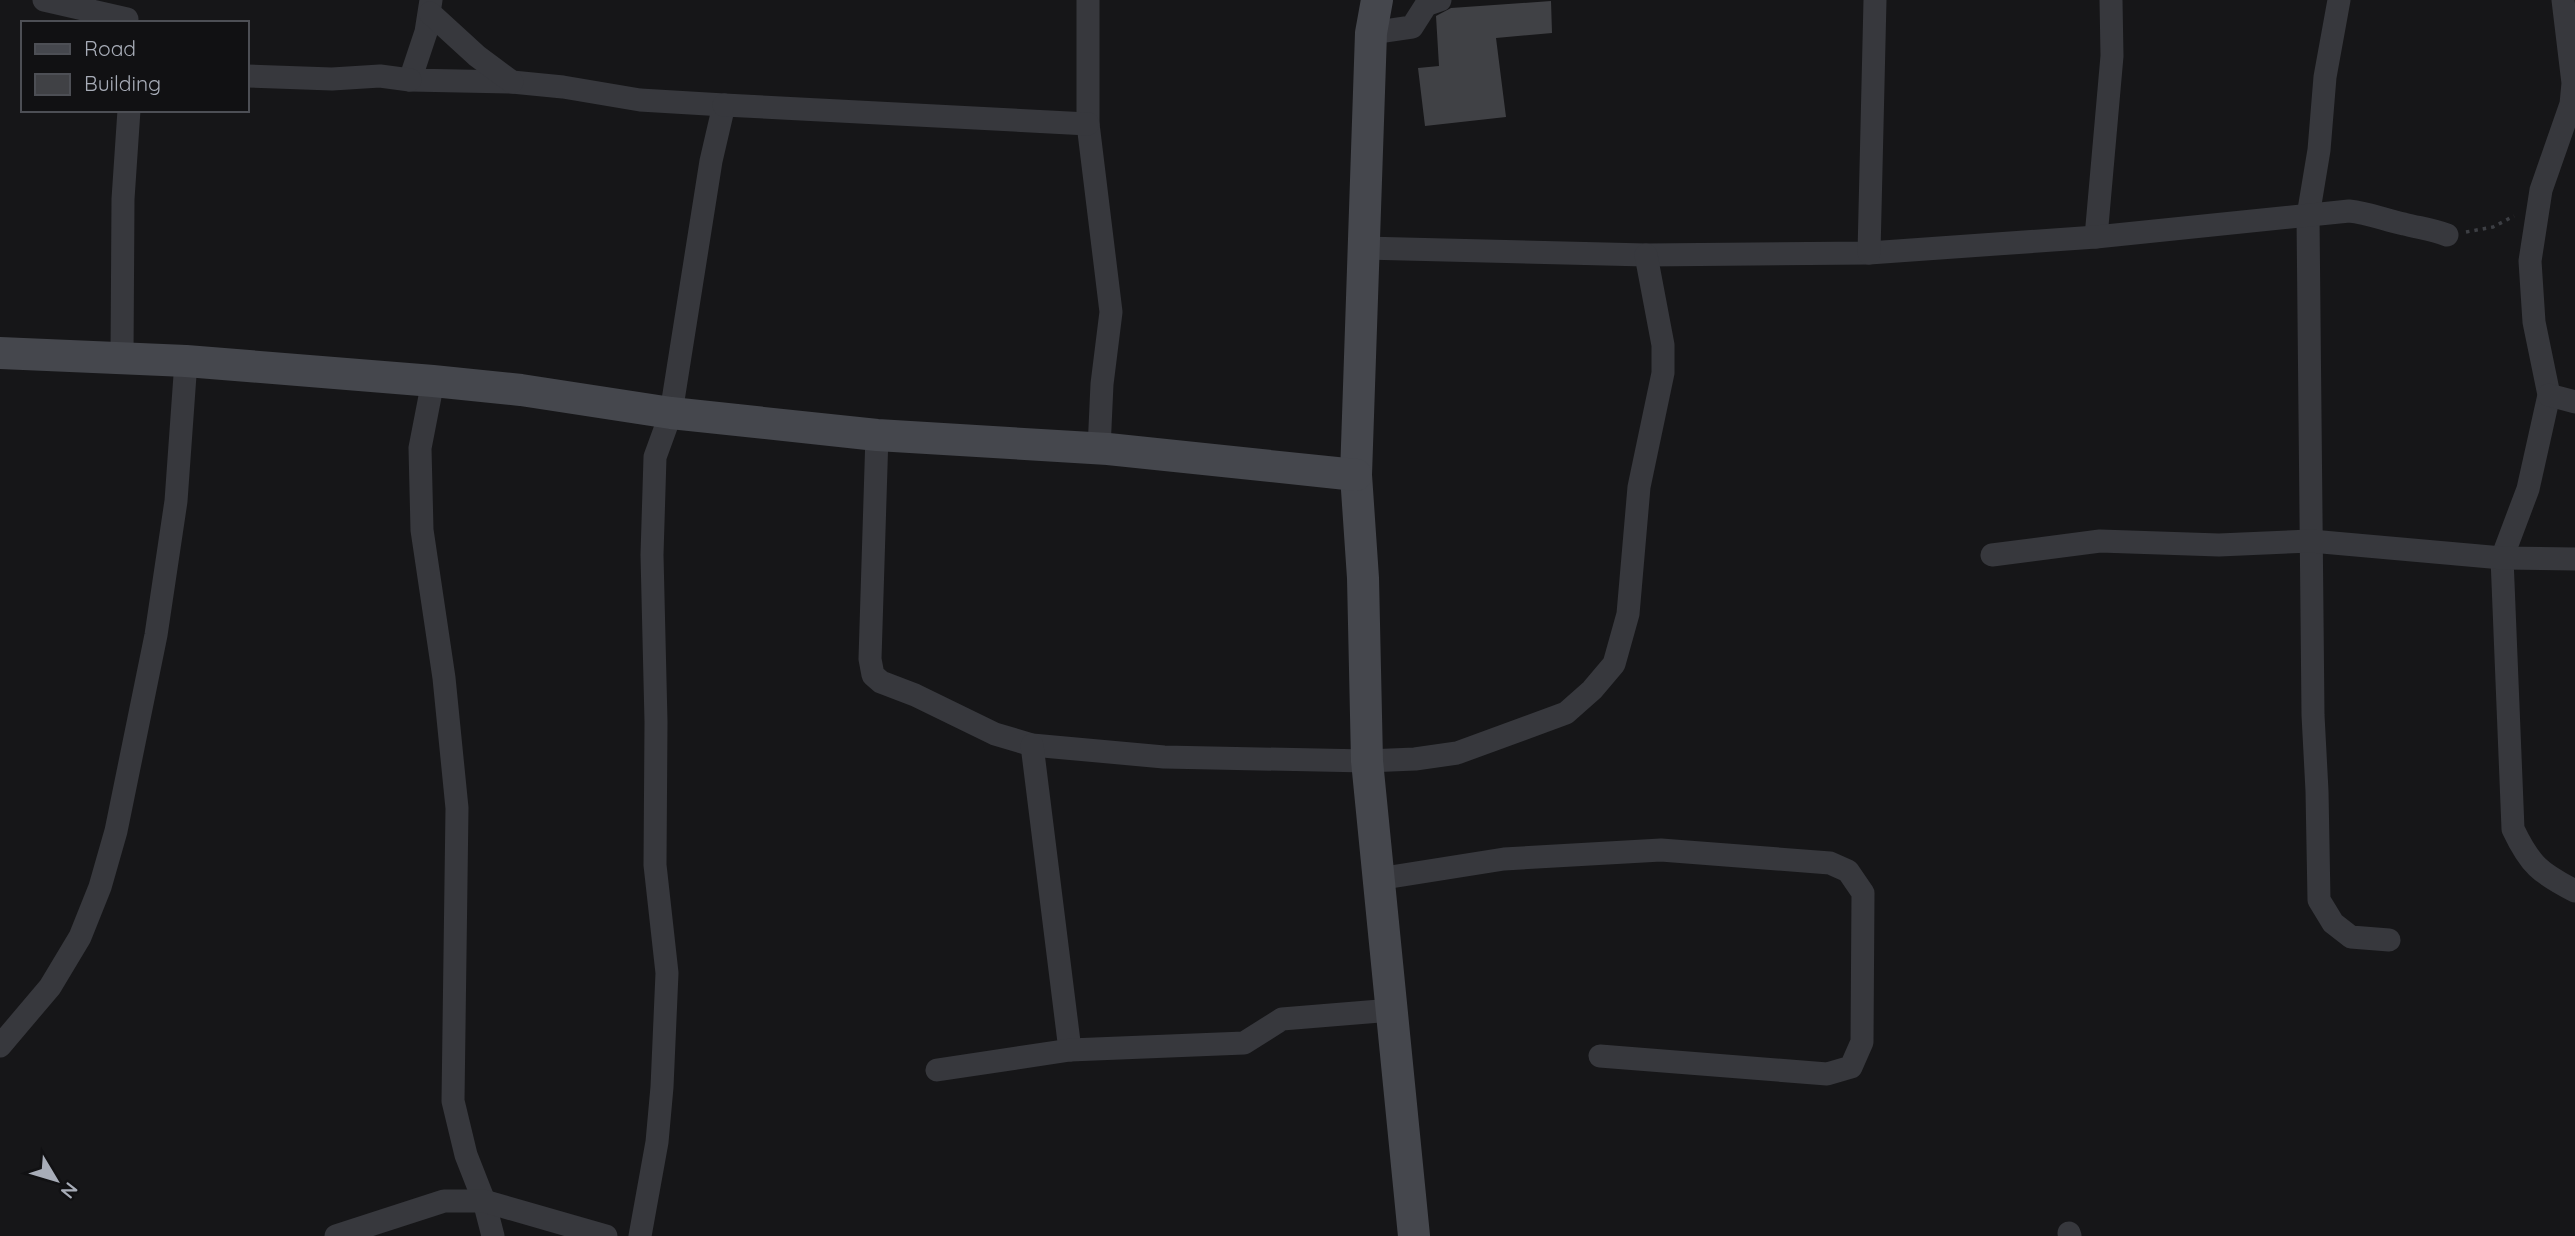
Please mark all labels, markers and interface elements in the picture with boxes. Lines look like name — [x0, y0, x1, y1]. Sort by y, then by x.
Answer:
legend — [21, 21, 248, 112]
text: Road — [84, 35, 136, 61]
text: Building — [84, 70, 161, 96]
north arrow — [21, 1145, 91, 1215]
text: N — [56, 1178, 83, 1203]

